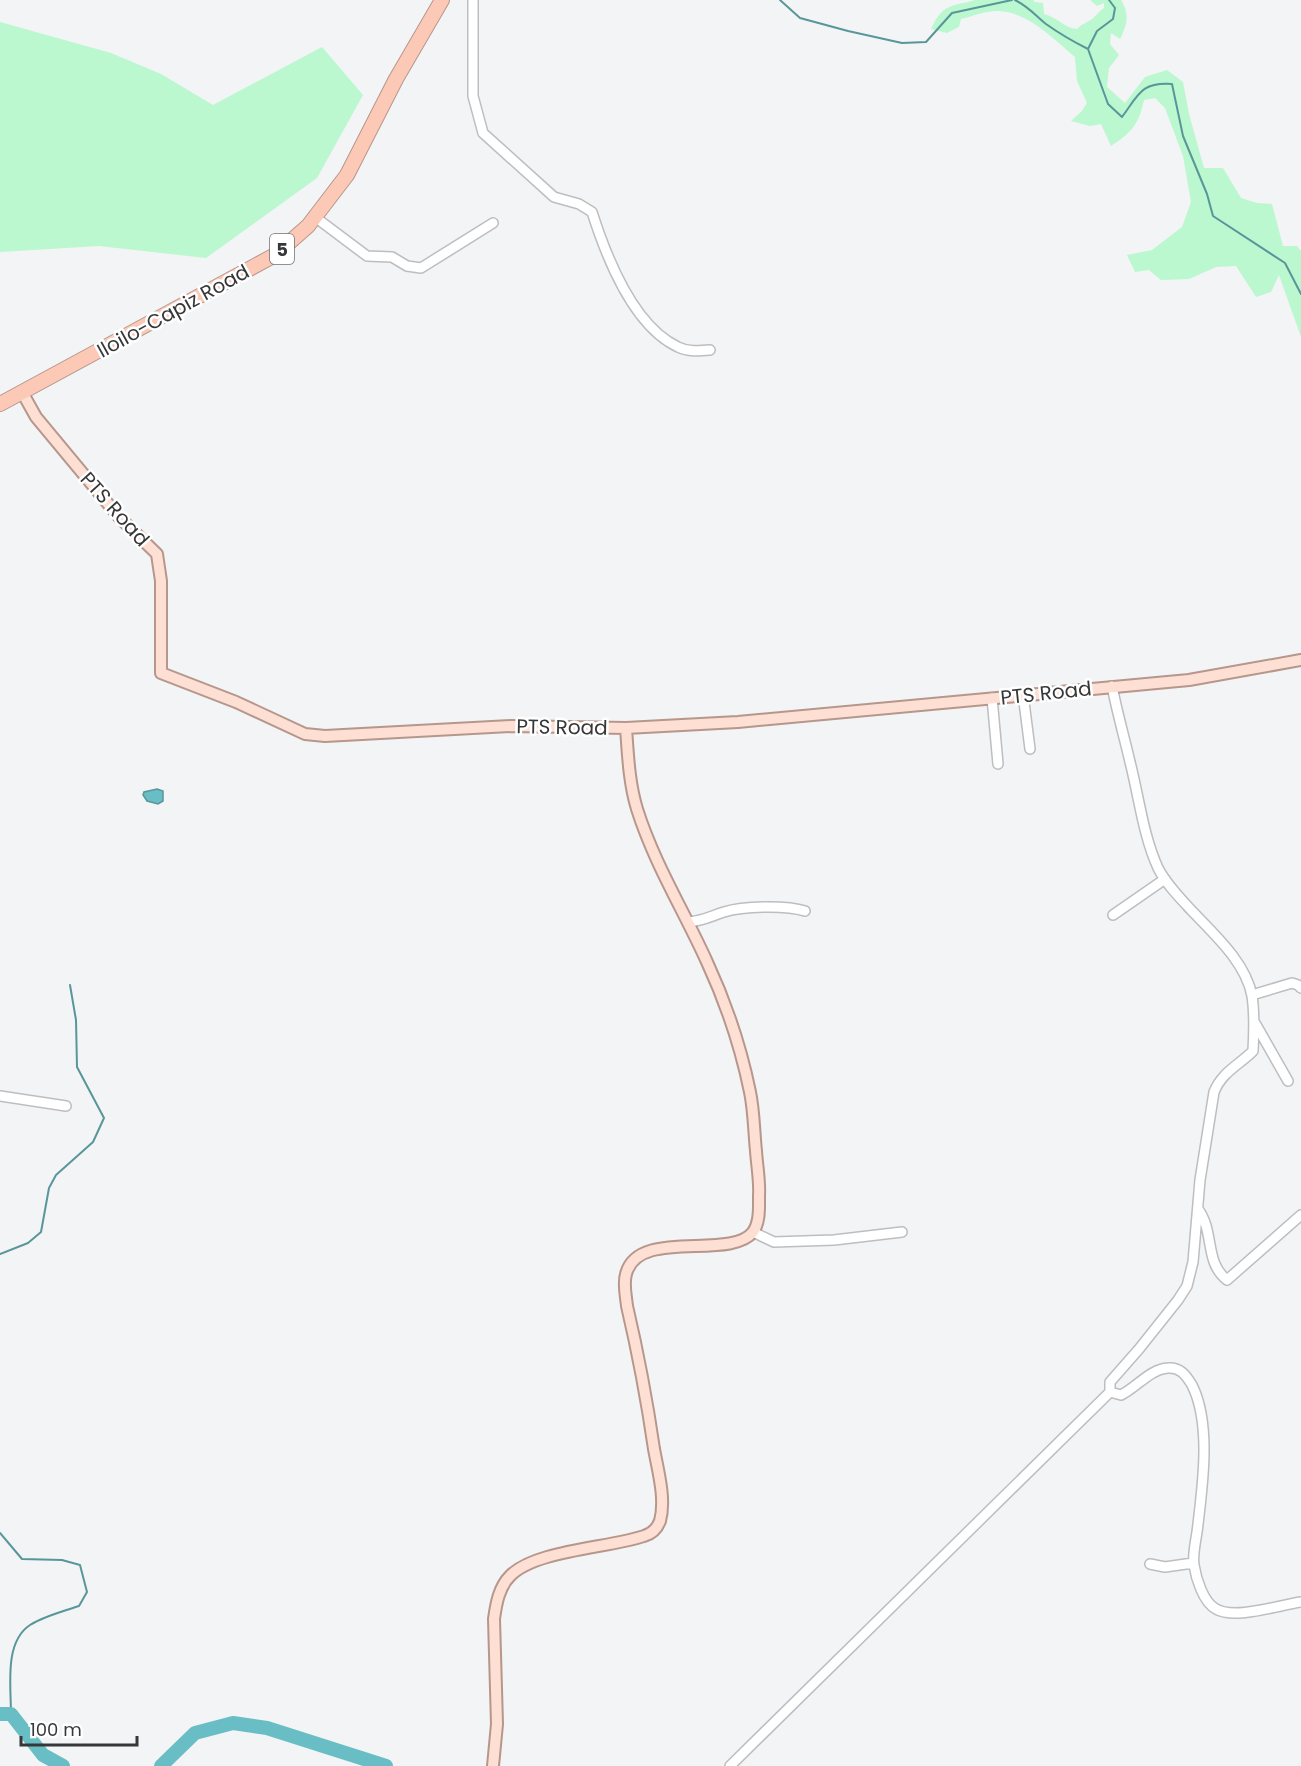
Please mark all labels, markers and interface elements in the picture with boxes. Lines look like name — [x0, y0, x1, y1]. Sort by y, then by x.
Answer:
road number: 5 — [270, 234, 294, 264]
street label: Iloilo-Capiz Road — [92, 258, 254, 364]
street label: PTS Road — [74, 466, 156, 552]
street label: PTS Road — [999, 674, 1093, 712]
street label: PTS Road — [516, 712, 608, 742]
scale bar — [21, 1709, 136, 1747]
text: 100 m — [30, 1717, 82, 1742]

